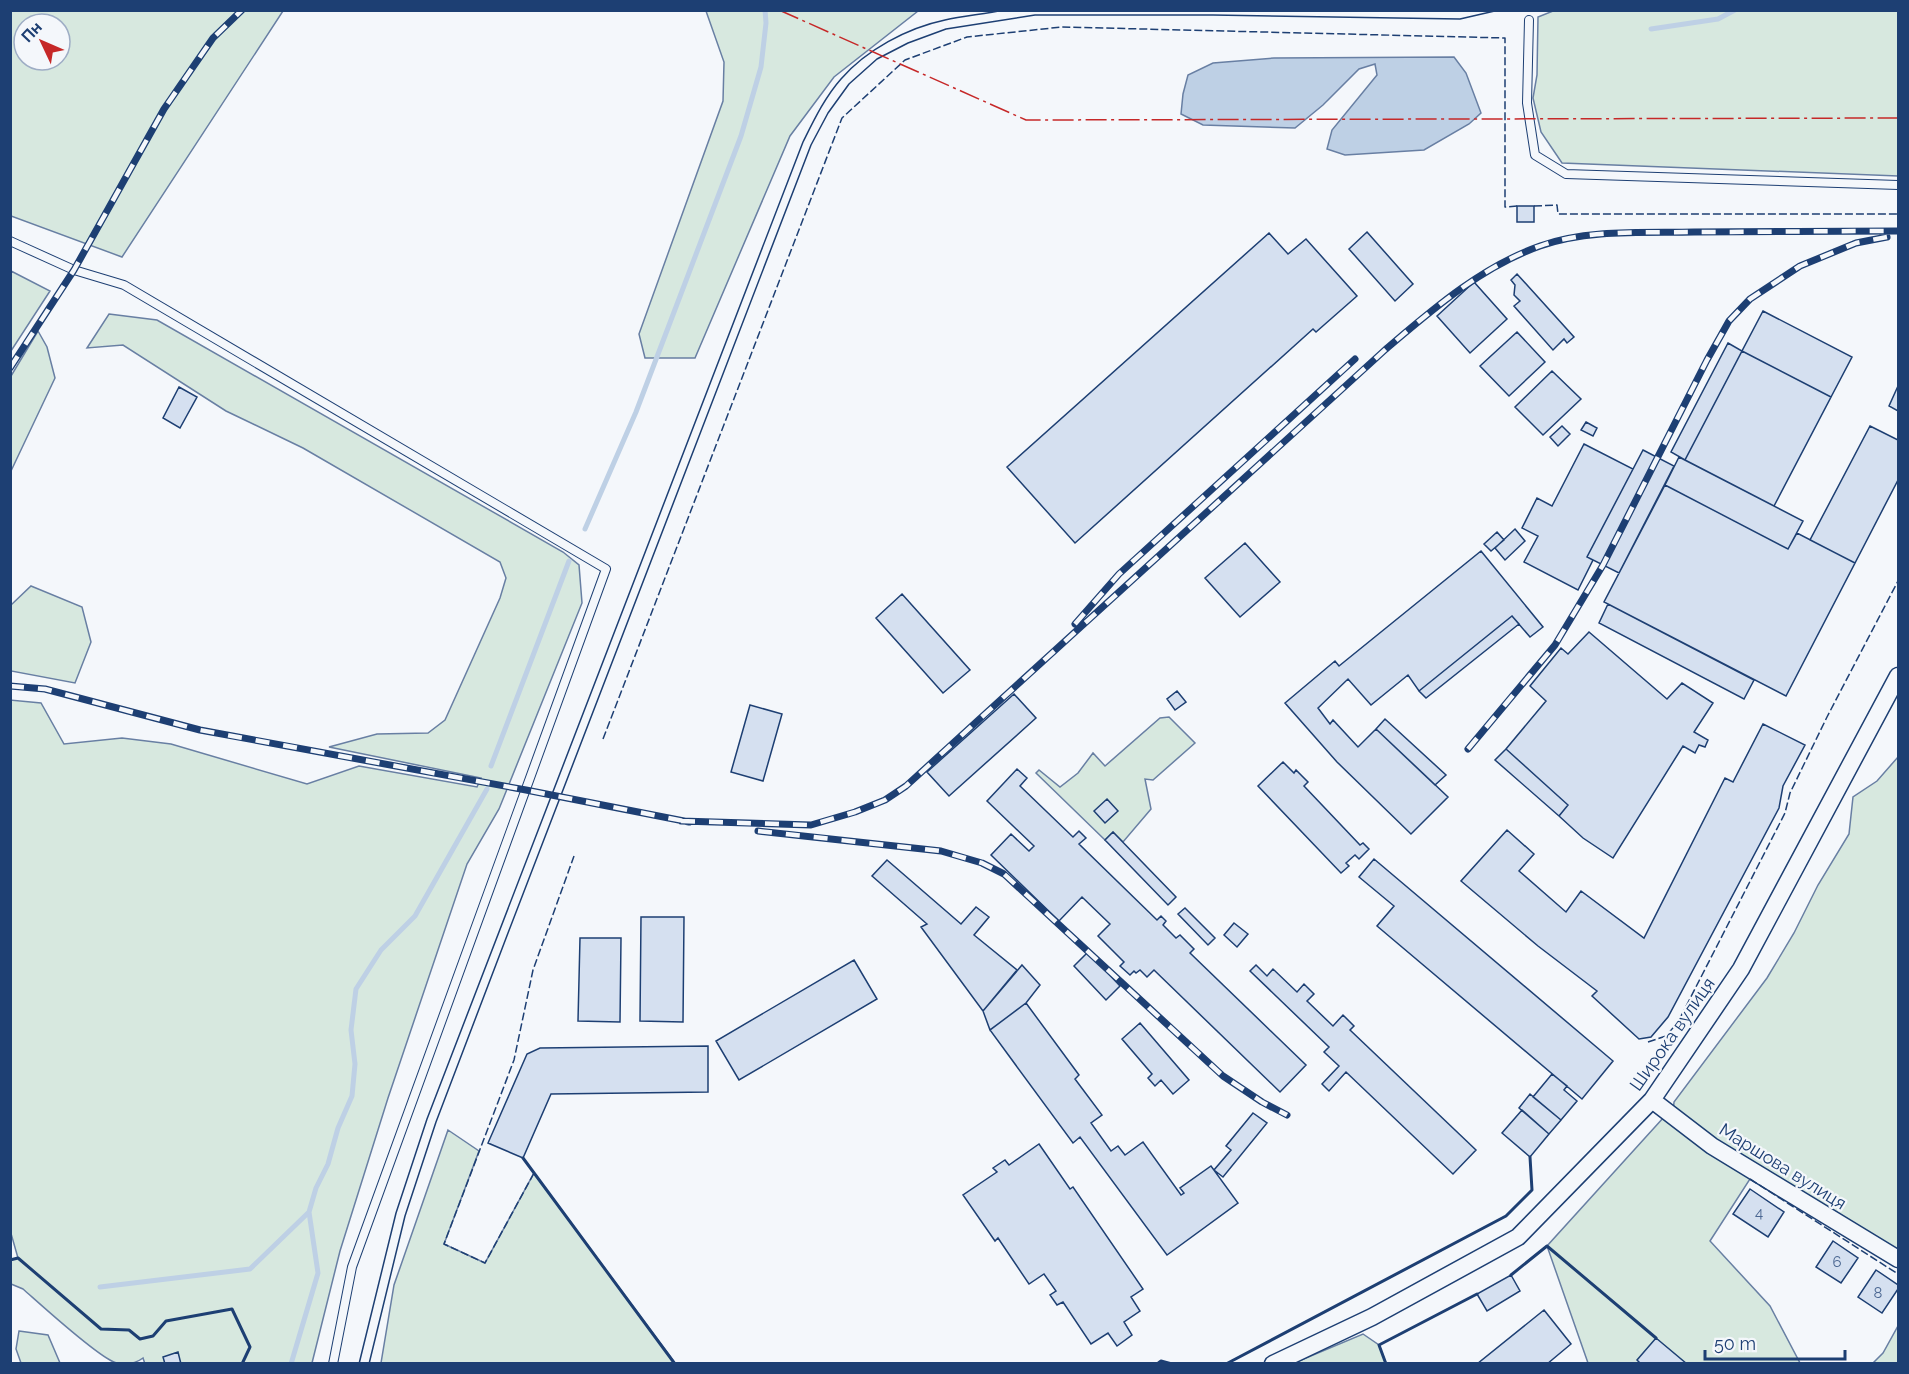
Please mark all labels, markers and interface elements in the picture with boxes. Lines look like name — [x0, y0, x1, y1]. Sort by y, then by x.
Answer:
north arrow — [12, 12, 72, 72]
text: Пн — [17, 18, 46, 46]
street label: Широка вулиця — [1625, 973, 1719, 1095]
street label: Маршова вулиця — [1716, 1118, 1850, 1214]
house number: 4 — [1755, 1204, 1763, 1222]
house number: 6 — [1832, 1253, 1842, 1271]
house number: 8 — [1874, 1284, 1883, 1302]
scale bar — [1705, 1323, 1844, 1361]
text: 50 m — [1714, 1333, 1756, 1354]

